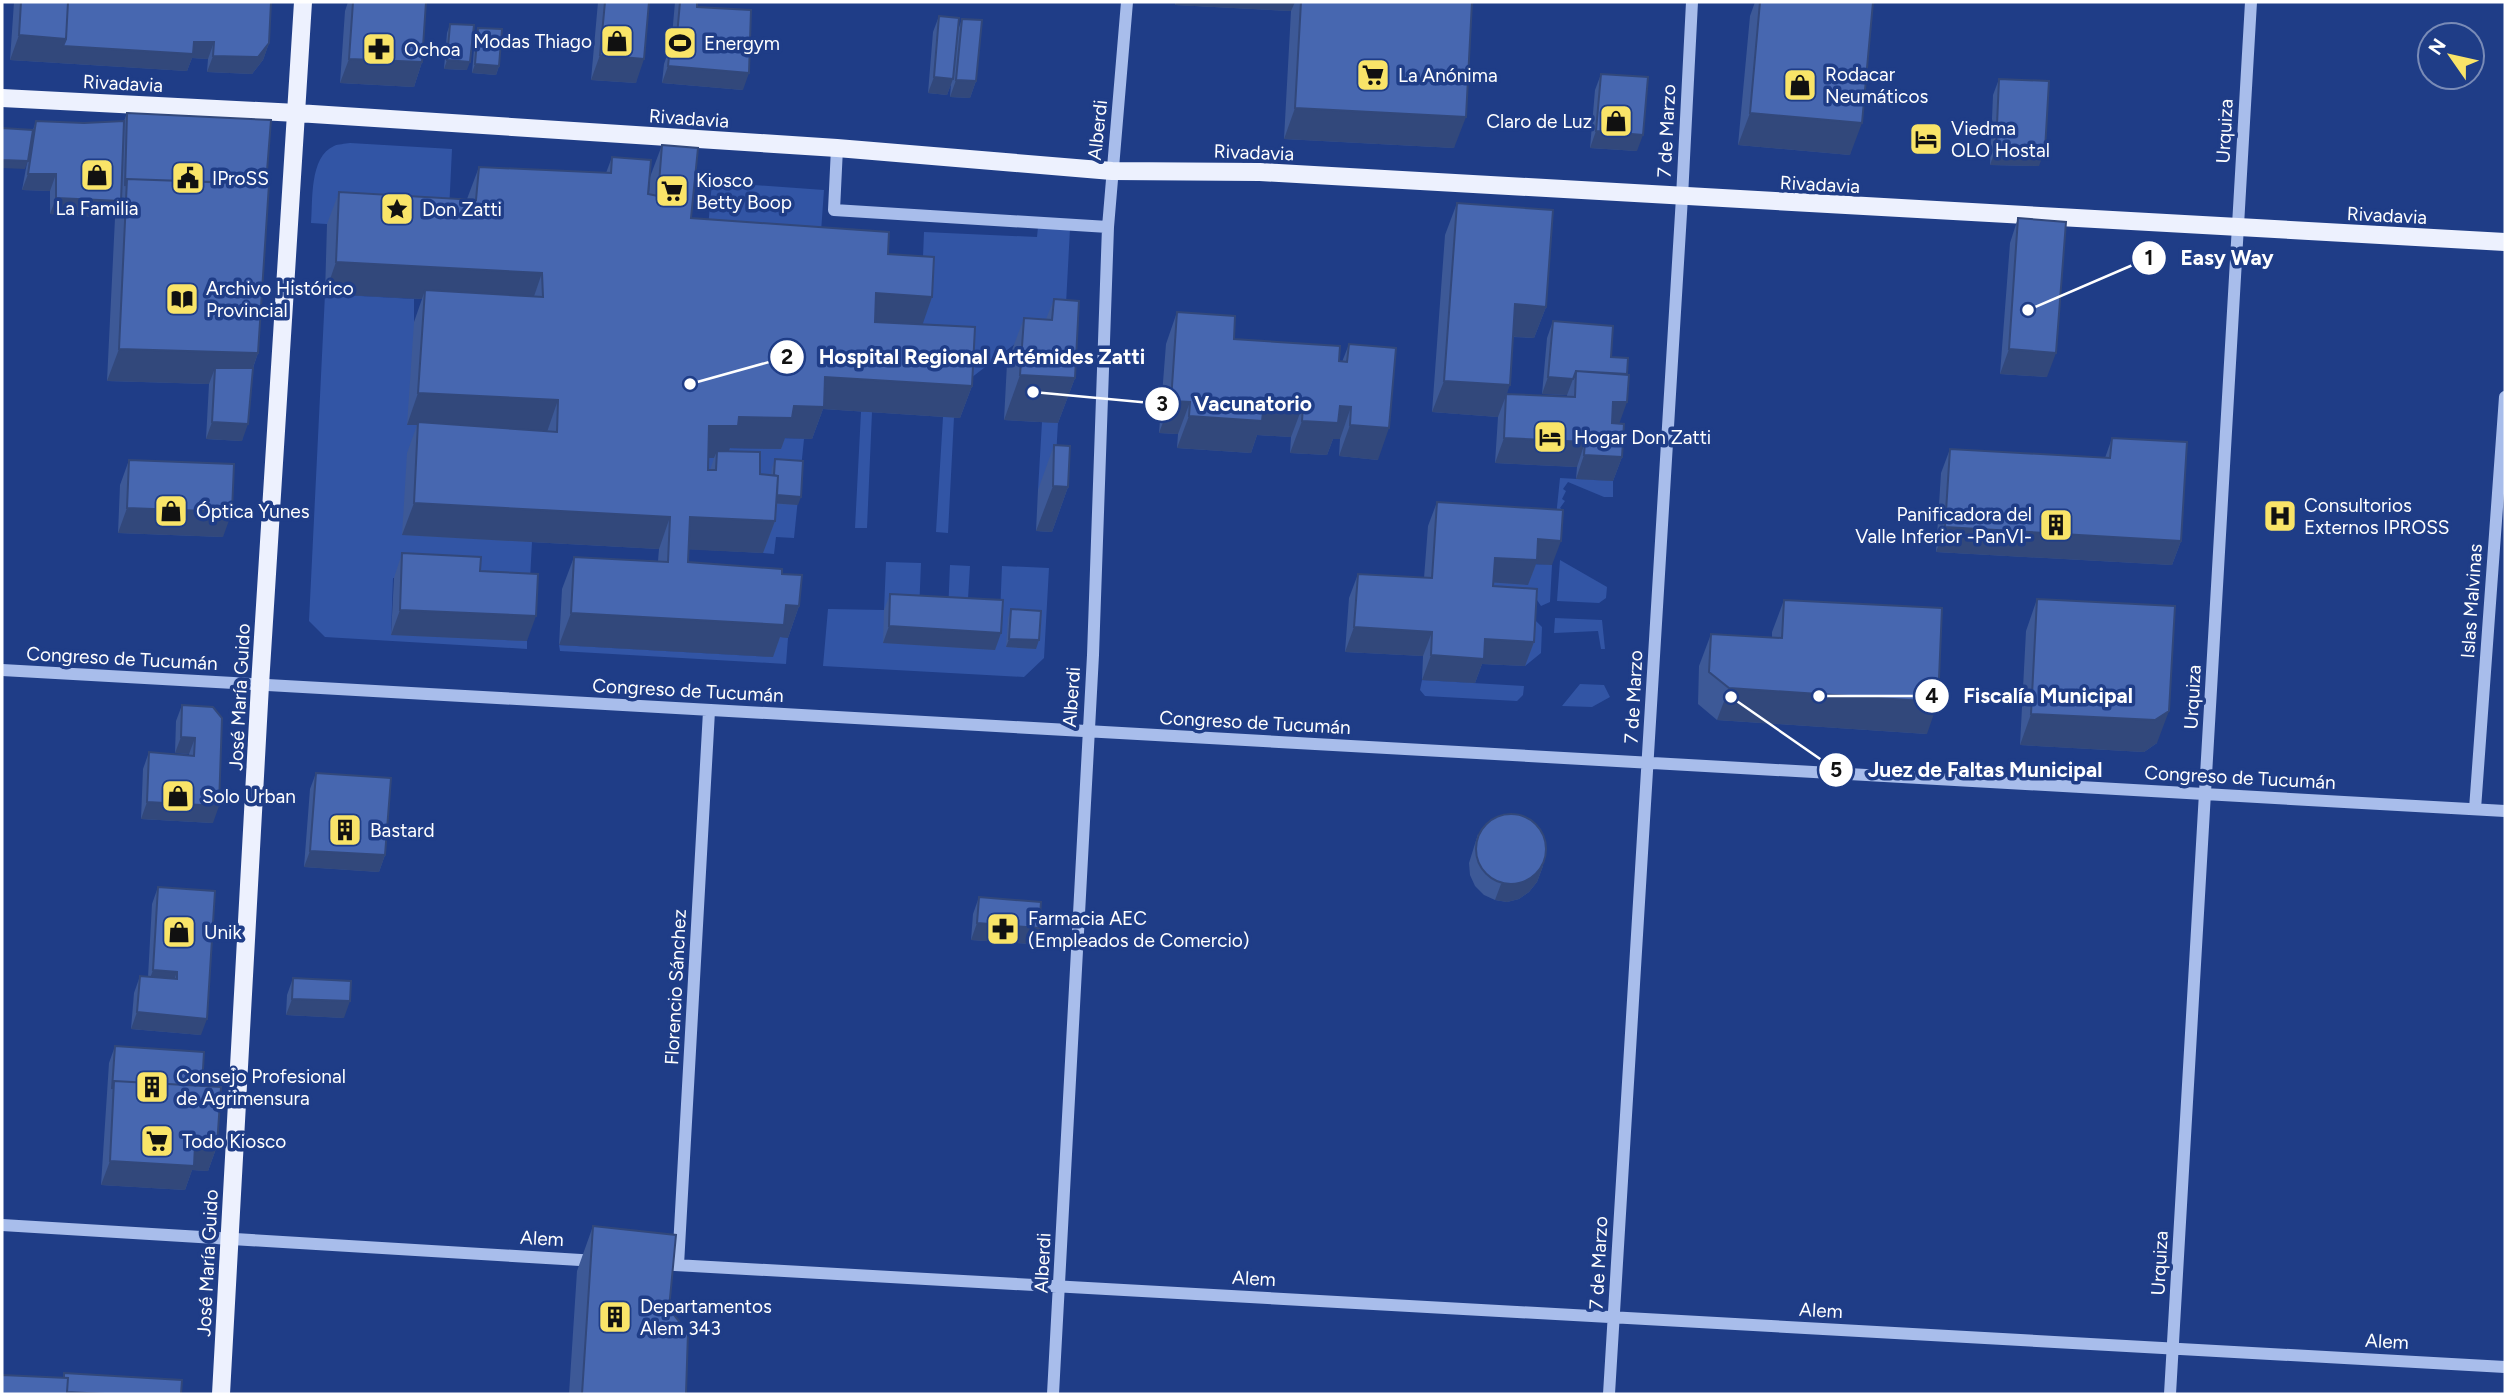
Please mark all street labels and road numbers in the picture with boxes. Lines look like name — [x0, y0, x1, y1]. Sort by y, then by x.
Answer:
street label: Rivadavia — [82, 70, 164, 97]
street label: 7 de Marzo — [1653, 84, 1680, 178]
street label: Urquiza — [2211, 98, 2238, 164]
street label: Alberdi — [1083, 99, 1112, 161]
street label: Rivadavia — [648, 104, 730, 133]
street label: Rivadavia — [1213, 140, 1295, 165]
street label: Rivadavia — [1779, 171, 1861, 198]
street label: Rivadavia — [2346, 202, 2428, 229]
street label: Islas Malvinas — [2456, 543, 2487, 659]
street label: José María Guido — [224, 623, 255, 771]
street label: Congreso de Tucumán — [26, 642, 218, 675]
street label: 7 de Marzo — [1620, 650, 1647, 744]
street label: Urquiza — [2179, 664, 2206, 730]
street label: Alberdi — [1058, 666, 1085, 728]
street label: Congreso de Tucumán — [592, 674, 784, 707]
street label: Congreso de Tucumán — [1159, 706, 1351, 739]
street label: Congreso de Tucumán — [2144, 761, 2336, 794]
street label: Florencio Sánchez — [660, 909, 691, 1065]
street label: José María Guido — [192, 1189, 223, 1337]
street label: 7 de Marzo — [1585, 1216, 1612, 1310]
street label: Alem — [520, 1226, 564, 1251]
street label: Urquiza — [2146, 1230, 2173, 1296]
street label: Alberdi — [1029, 1232, 1056, 1294]
street label: Alem — [1232, 1266, 1276, 1291]
street label: Alem — [1799, 1298, 1843, 1323]
street label: Alem — [2365, 1329, 2409, 1354]

